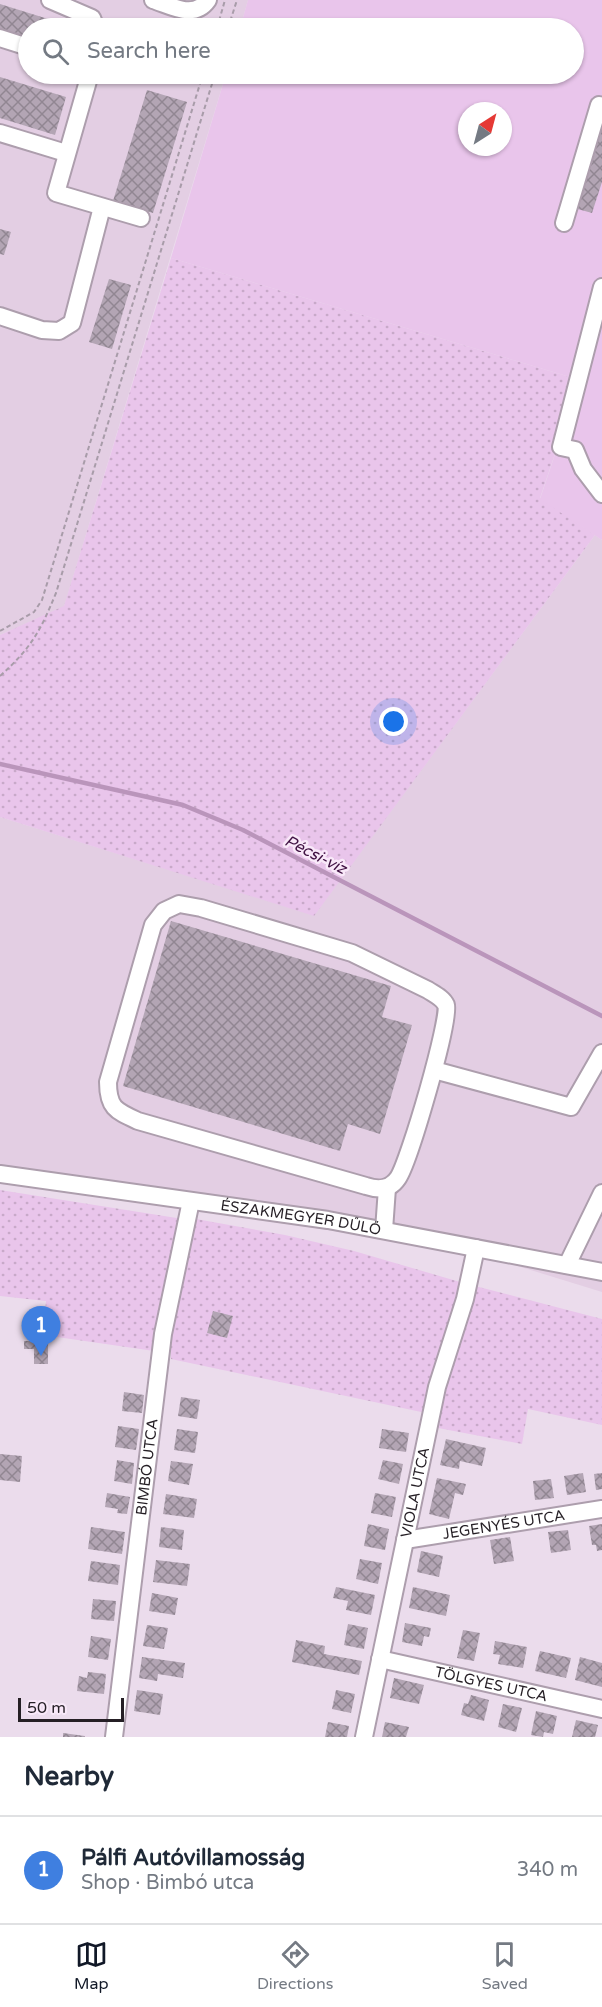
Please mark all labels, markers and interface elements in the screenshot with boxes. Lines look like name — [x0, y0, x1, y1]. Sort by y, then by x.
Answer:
search box — [18, 18, 584, 84]
icon: search — [39, 35, 72, 68]
text: Search here — [87, 38, 211, 64]
north arrow — [458, 102, 512, 156]
your location — [379, 707, 408, 736]
water label: Pécsi-víz — [281, 831, 352, 880]
street label: ÉSZAKMEGYER DŰLŐ — [219, 1196, 383, 1239]
pin: 1 — [22, 1306, 60, 1356]
street label: BIMBÓ UTCA — [132, 1418, 162, 1516]
street label: VIOLA UTCA — [397, 1445, 433, 1539]
street label: JEGENYÉS UTCA — [441, 1506, 566, 1543]
street label: TÖLGYES UTCA — [433, 1663, 549, 1705]
scale bar — [18, 1695, 124, 1722]
text: 50 m — [27, 1698, 66, 1718]
text: Nearby — [24, 1761, 114, 1792]
text: Pálfi Autóvillamosság — [81, 1845, 305, 1871]
text: 1 — [37, 1858, 50, 1882]
text: 340 m — [517, 1858, 578, 1882]
text: Shop · Bimbó utca — [81, 1871, 254, 1895]
tab: Map — [74, 1938, 109, 1994]
tab: Directions — [257, 1938, 333, 1994]
tab: Saved — [482, 1938, 528, 1994]

